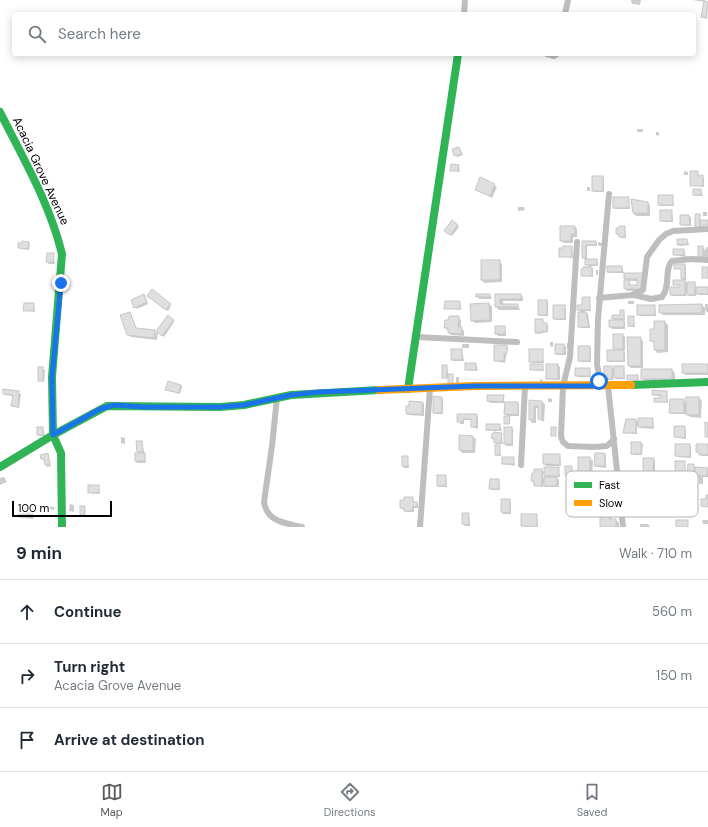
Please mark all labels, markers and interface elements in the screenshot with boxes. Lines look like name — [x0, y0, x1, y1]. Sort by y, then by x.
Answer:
search box — [12, 12, 696, 56]
icon: search — [26, 23, 48, 45]
text: Search here — [58, 24, 141, 44]
street label: Acacia Grove Avenue — [9, 114, 73, 228]
route end — [52, 274, 70, 292]
route start — [590, 372, 608, 390]
legend — [566, 471, 698, 517]
text: Fast — [599, 478, 620, 492]
text: Slow — [599, 496, 623, 510]
scale bar — [12, 499, 112, 518]
text: 100 m — [18, 501, 49, 515]
text: 9 min — [16, 542, 62, 564]
text: Walk · 710 m — [619, 545, 692, 562]
icon: ahead — [16, 601, 38, 623]
text: Continue — [54, 602, 122, 622]
text: 560 m — [652, 603, 692, 620]
text: Turn right — [54, 657, 125, 677]
icon: right — [16, 665, 38, 687]
text: 150 m — [656, 667, 692, 684]
text: Acacia Grove Avenue — [54, 677, 181, 694]
icon: arrive — [16, 729, 38, 751]
text: Arrive at destination — [54, 730, 205, 750]
tab: Map — [101, 781, 123, 819]
tab: Directions — [324, 781, 376, 819]
tab: Saved — [577, 781, 607, 819]

